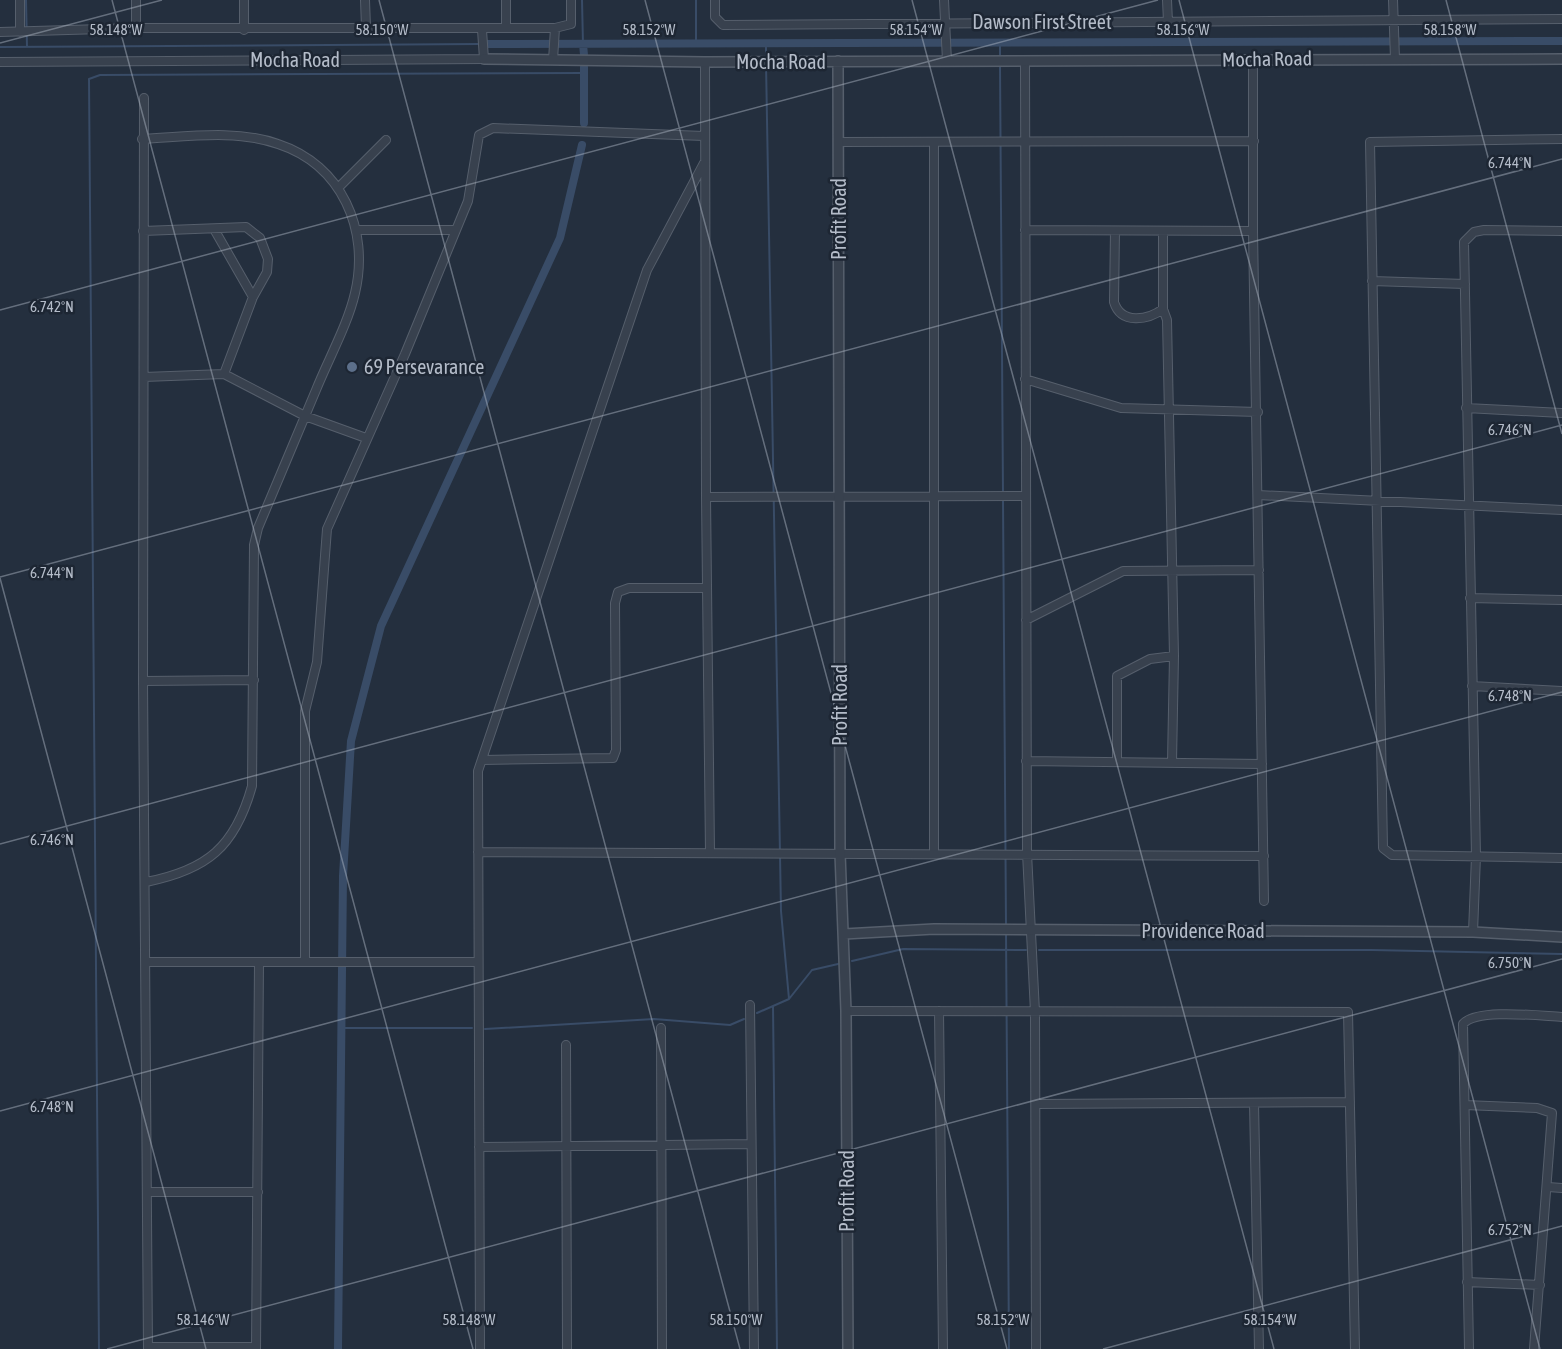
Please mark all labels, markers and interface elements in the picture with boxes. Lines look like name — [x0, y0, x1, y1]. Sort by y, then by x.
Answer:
street label: Dawson First Street — [972, 10, 1112, 33]
text: 58.148°W — [90, 21, 143, 38]
text: 58.150°W — [356, 21, 409, 38]
text: 58.152°W — [623, 21, 676, 38]
text: 58.154°W — [890, 21, 943, 38]
text: 58.156°W — [1157, 21, 1210, 38]
text: 58.158°W — [1424, 21, 1477, 38]
street label: Mocha Road — [1222, 46, 1312, 71]
street label: Mocha Road — [250, 48, 340, 71]
street label: Mocha Road — [736, 50, 826, 73]
text: 6.744°N — [1488, 154, 1532, 171]
street label: Profit Road — [827, 178, 850, 260]
text: 6.742°N — [30, 298, 74, 315]
place label: 69 Persevarance — [364, 355, 484, 378]
marker: 69 Persevarance — [345, 360, 359, 374]
text: 6.746°N — [1488, 421, 1532, 438]
text: 6.744°N — [30, 564, 74, 581]
street label: Profit Road — [828, 664, 851, 746]
text: 6.748°N — [1488, 687, 1532, 704]
text: 6.746°N — [30, 831, 74, 848]
street label: Providence Road — [1141, 919, 1265, 942]
text: 6.750°N — [1488, 954, 1532, 971]
text: 6.748°N — [30, 1098, 74, 1115]
street label: Profit Road — [835, 1150, 858, 1232]
text: 6.752°N — [1488, 1221, 1532, 1238]
text: 58.146°W — [177, 1311, 230, 1328]
text: 58.148°W — [443, 1311, 496, 1328]
text: 58.150°W — [710, 1311, 763, 1328]
text: 58.152°W — [977, 1311, 1030, 1328]
text: 58.154°W — [1244, 1311, 1297, 1328]

